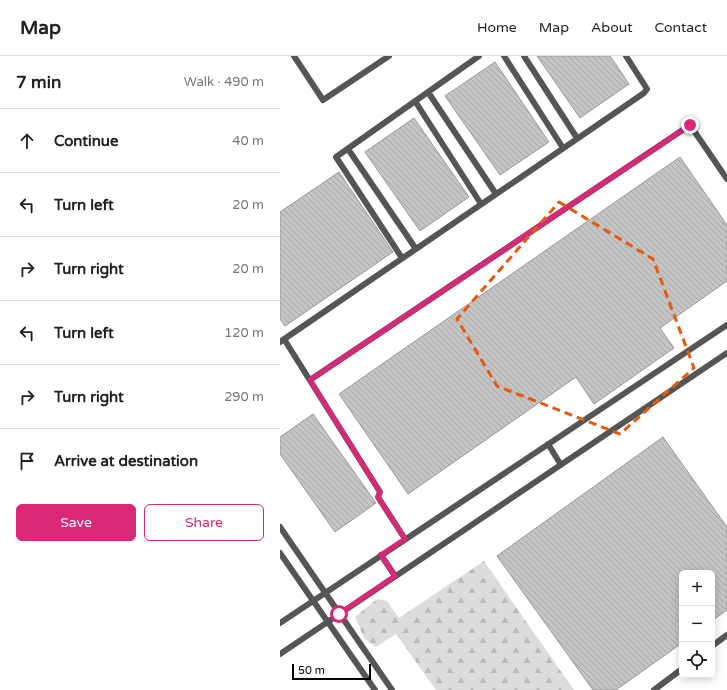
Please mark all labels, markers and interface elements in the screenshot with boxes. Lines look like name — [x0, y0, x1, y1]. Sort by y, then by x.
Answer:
text: Map — [20, 17, 61, 39]
text: Home — [477, 19, 517, 36]
text: Map — [539, 19, 569, 36]
text: About — [591, 19, 633, 36]
text: Contact — [655, 19, 707, 36]
text: 7 min — [16, 72, 61, 93]
text: Walk · 490 m — [184, 74, 264, 90]
route end — [681, 116, 699, 134]
icon: ahead — [16, 130, 38, 152]
text: Continue — [54, 132, 118, 150]
text: 40 m — [232, 133, 264, 149]
icon: left — [16, 194, 38, 216]
text: Turn left — [54, 196, 114, 214]
text: 20 m — [232, 197, 264, 213]
icon: right — [16, 258, 38, 280]
text: Turn right — [54, 260, 124, 278]
text: 20 m — [232, 261, 264, 277]
icon: left — [16, 322, 38, 344]
text: Turn left — [54, 324, 114, 342]
text: 120 m — [224, 325, 264, 341]
icon: right — [16, 386, 38, 408]
text: Turn right — [54, 388, 124, 406]
text: 290 m — [224, 389, 264, 405]
icon: arrive — [16, 450, 38, 472]
text: Arrive at destination — [54, 452, 198, 470]
button: Save — [16, 504, 136, 541]
button: Share — [144, 504, 264, 541]
map controls — [679, 570, 715, 678]
button: + — [679, 570, 715, 606]
route start — [330, 605, 348, 623]
button: − — [679, 606, 715, 642]
button: locate — [679, 642, 715, 678]
scale bar — [292, 662, 371, 681]
text: 50 m — [298, 664, 325, 677]

